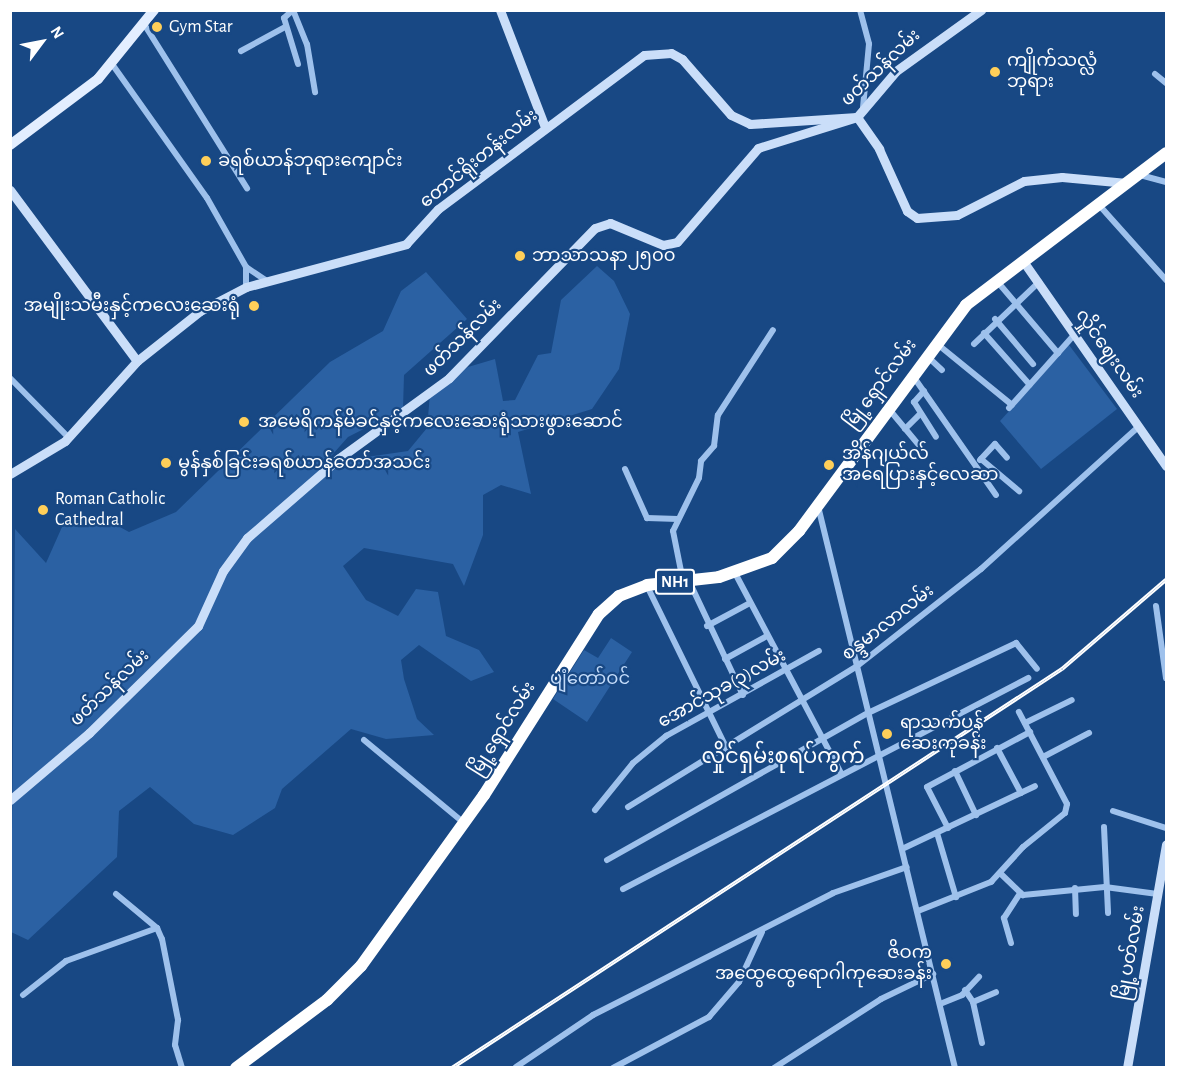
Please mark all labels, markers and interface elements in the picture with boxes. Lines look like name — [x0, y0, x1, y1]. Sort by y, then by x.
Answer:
north arrow — [12, 12, 72, 72]
place label: Gym Star — [169, 16, 233, 38]
marker: Gym Star — [150, 20, 164, 34]
text: N — [48, 24, 67, 41]
street label: ဖတ်သန်လမ်း — [837, 25, 925, 111]
place label: ကျိုက်သလ္လံ ဘုရား — [1007, 51, 1097, 94]
marker: ကျိုက်သလ္လံ ဘုရား — [988, 65, 1002, 79]
street label: တောင်ရိုးတန်းလမ်း — [416, 105, 542, 213]
place label: ခရစ်ယာန်ဘုရားကျောင်း — [218, 150, 403, 172]
marker: ခရစ်ယာန်ဘုရားကျောင်း — [199, 154, 213, 168]
place label: ဘာသာသနာ၂၅၀၀ — [532, 245, 675, 267]
marker: ဘာသာသနာ၂၅၀၀ — [513, 249, 527, 263]
street label: ဖတ်သန်လမ်း — [419, 294, 507, 382]
place label: အမျိုးသမီးနှင့်ကလေးဆေးရုံ — [24, 295, 240, 317]
marker: အမျိုးသမီးနှင့်ကလေးဆေးရုံ — [245, 297, 263, 315]
street label: လှိုင်ဈေးလမ်း — [1070, 305, 1148, 403]
street label: မြို့ရှောင်လမ်း — [840, 335, 922, 433]
place label: အမေရိကန်မိခင်နှင့်ကလေးဆေးရုံသားဖွားဆောင် — [258, 411, 623, 433]
marker: အမေရိကန်မိခင်နှင့်ကလေးဆေးရုံသားဖွားဆောင် — [235, 413, 253, 431]
place label: အိန်ဂျယ်လ် အရေပြားနှင့်လေဆာ — [842, 444, 998, 486]
place label: မွန်နှစ်ခြင်းခရစ်ယာန်တော်အသင်း — [178, 452, 431, 474]
marker: မွန်နှစ်ခြင်းခရစ်ယာန်တော်အသင်း — [159, 456, 173, 470]
marker: အိန်ဂျယ်လ် အရေပြားနှင့်လေဆာ — [820, 456, 838, 474]
place label: Roman Catholic Cathedral — [55, 489, 165, 532]
marker: Roman Catholic Cathedral — [36, 503, 50, 517]
road number: NH1 — [654, 569, 696, 595]
street label: စန္ဒမာလာလမ်း — [838, 580, 938, 666]
street label: ဖတ်သန်လမ်း — [66, 645, 154, 731]
street label: အောင်သုခ(၃)လမ်း — [654, 645, 790, 733]
park label: ပျံတော်ဝင် — [550, 668, 630, 690]
street label: မြို့ရှောင်လမ်း — [466, 678, 540, 780]
place label: ရာသက်ပန် ဆေးကုခန်း — [900, 713, 987, 756]
marker: ရာသက်ပန် ဆေးကုခန်း — [878, 725, 896, 743]
district label: လှိုင်ရှမ်းစုရပ်ကွက် — [701, 744, 865, 770]
street label: မြို့ပတ်လမ်း — [1112, 904, 1150, 1002]
place label: ဇိဝက အထွေထွေရောဂါကုဆေးခန်း — [715, 943, 932, 986]
marker: ဇိဝက အထွေထွေရောဂါကုဆေးခန်း — [937, 955, 955, 973]

